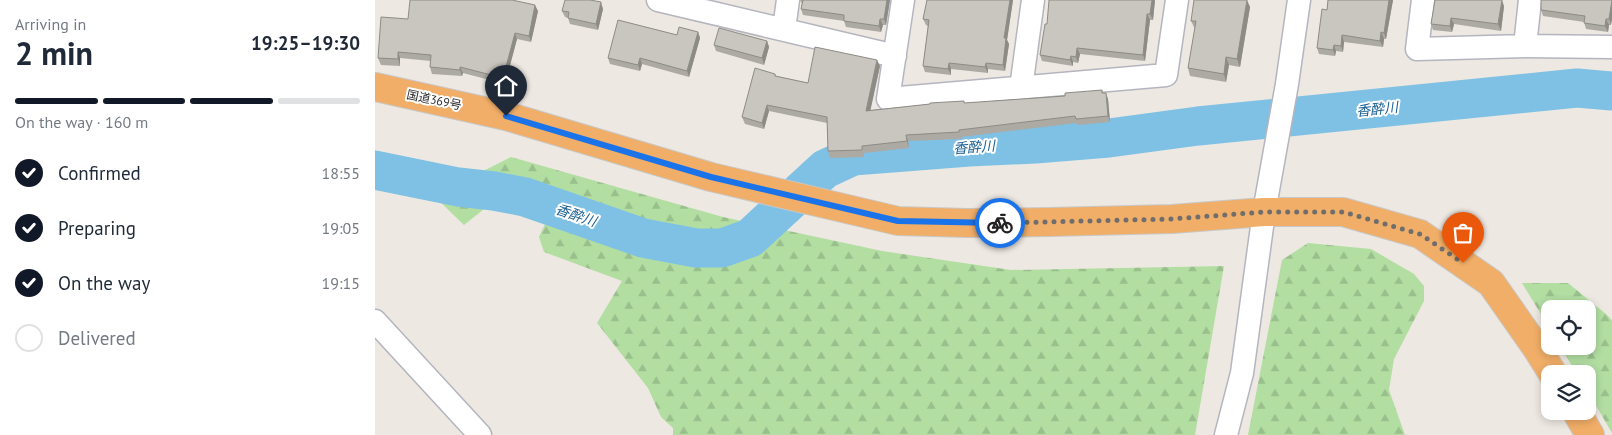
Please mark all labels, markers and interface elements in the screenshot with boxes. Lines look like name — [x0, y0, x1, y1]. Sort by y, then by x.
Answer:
text: Arriving in — [15, 14, 86, 34]
text: 19:25–19:30 — [251, 31, 360, 55]
text: 2 min — [15, 32, 93, 74]
pin — [485, 65, 527, 116]
icon: home — [492, 72, 520, 100]
street label: 国道369号 — [405, 86, 463, 113]
water label: 香酔川 — [1355, 98, 1401, 120]
text: On the way · 160 m — [15, 112, 148, 132]
water label: 香酔川 — [952, 136, 998, 157]
icon: check — [15, 159, 43, 187]
text: Confirmed — [58, 161, 141, 185]
text: 18:55 — [322, 163, 360, 183]
courier — [975, 198, 1025, 248]
water label: 香酔川 — [553, 200, 601, 231]
icon: bike — [986, 209, 1014, 237]
pin — [1442, 212, 1484, 263]
icon: check — [15, 214, 43, 242]
text: Preparing — [58, 216, 136, 240]
text: 19:05 — [322, 218, 360, 238]
icon: bag — [1449, 219, 1477, 247]
icon: check — [15, 269, 43, 297]
text: On the way — [58, 271, 150, 295]
text: 19:15 — [322, 273, 360, 293]
map controls — [1541, 300, 1596, 420]
button: locate — [1541, 300, 1596, 355]
text: Delivered — [58, 326, 136, 350]
button: layers — [1541, 365, 1596, 420]

